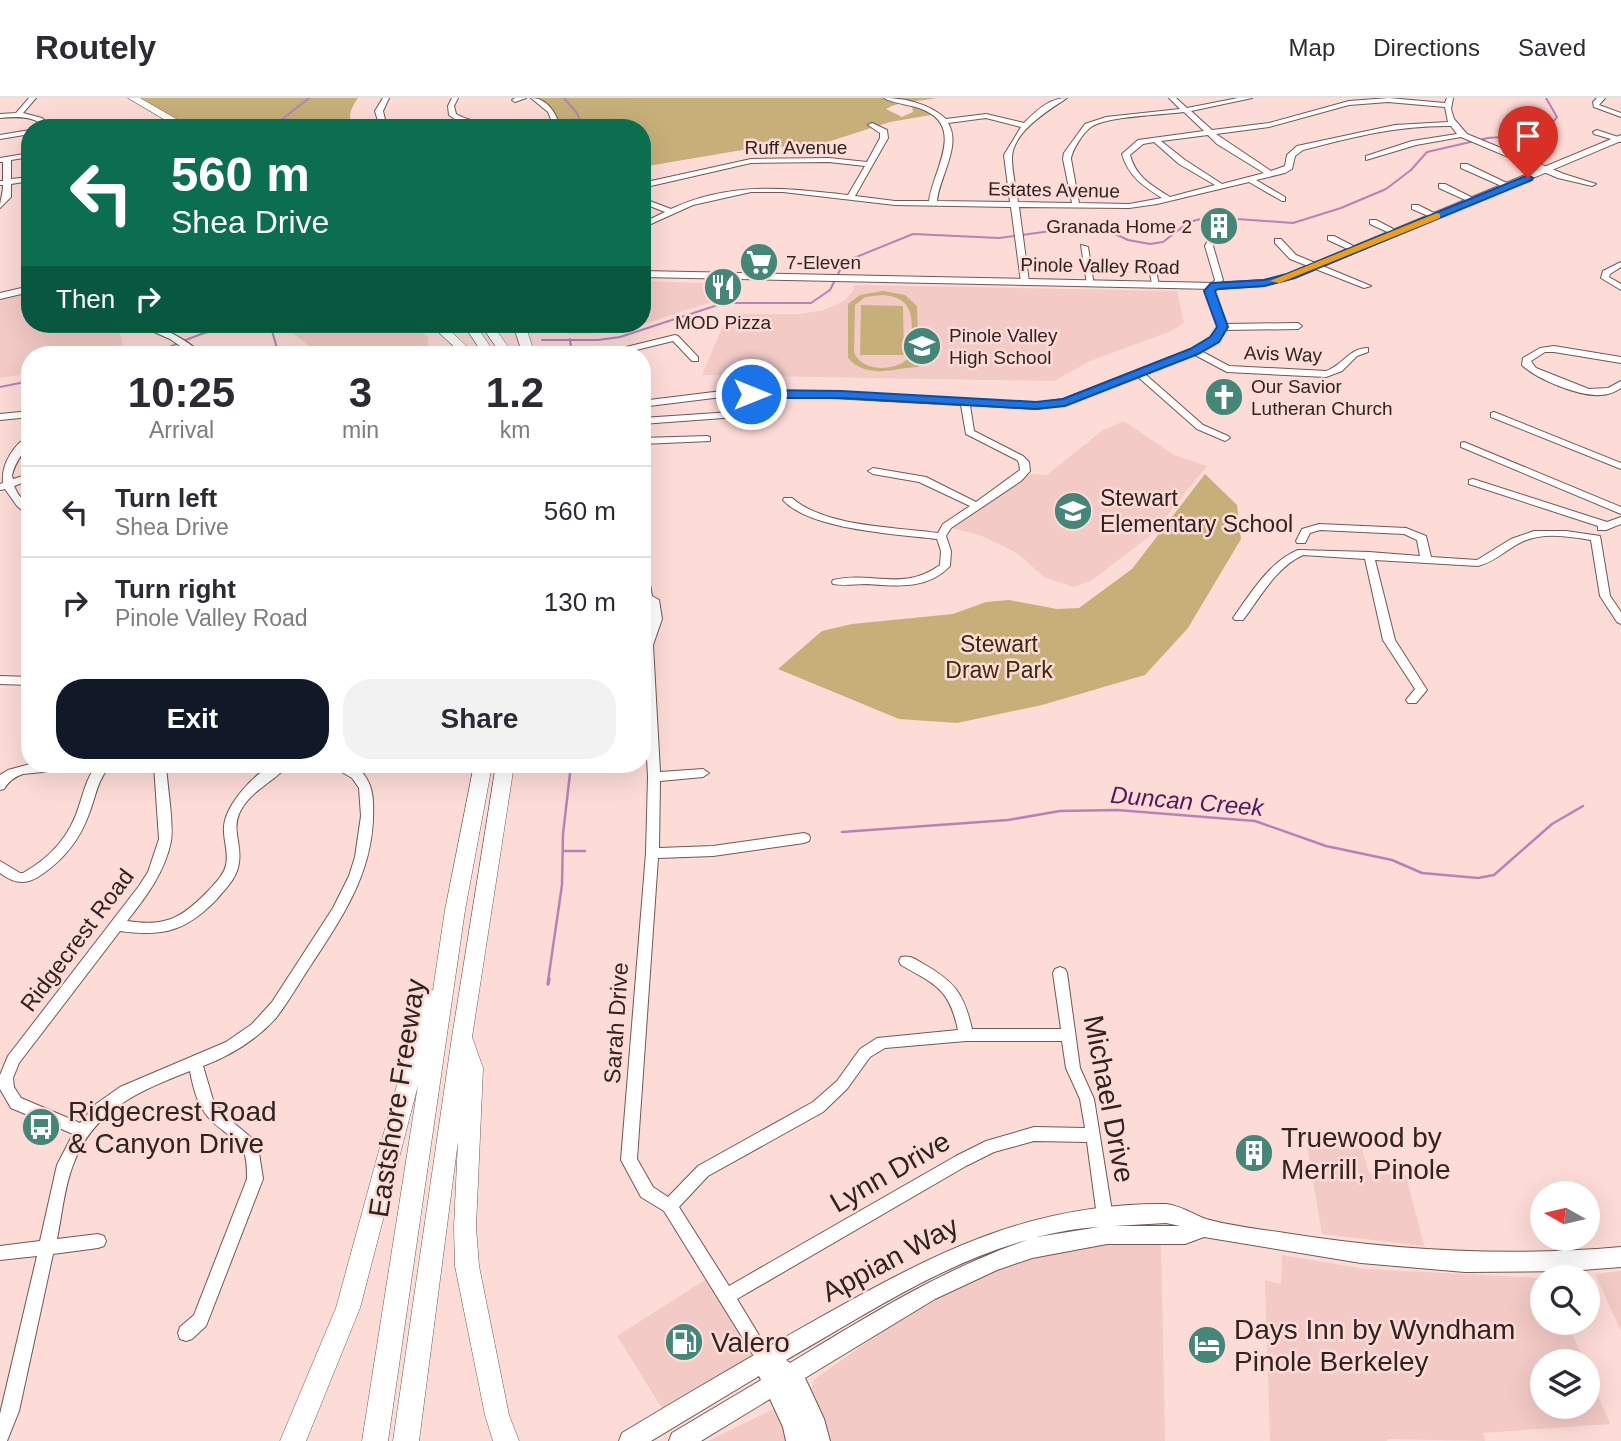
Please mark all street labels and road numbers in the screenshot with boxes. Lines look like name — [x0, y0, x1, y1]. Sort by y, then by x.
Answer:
street label: Ruff Avenue — [745, 137, 847, 158]
street label: Estates Avenue — [988, 178, 1120, 202]
street label: Pinole Valley Road — [1020, 254, 1180, 278]
street label: Avis Way — [1244, 342, 1323, 366]
street label: Ridgecrest Road — [15, 864, 139, 1016]
street label: Sarah Drive — [599, 962, 633, 1084]
street label: Eastshore Freeway — [363, 976, 431, 1220]
street label: Michael Drive — [1078, 1013, 1140, 1185]
street label: Lynn Drive — [825, 1125, 955, 1219]
street label: Appian Way — [817, 1210, 963, 1308]

